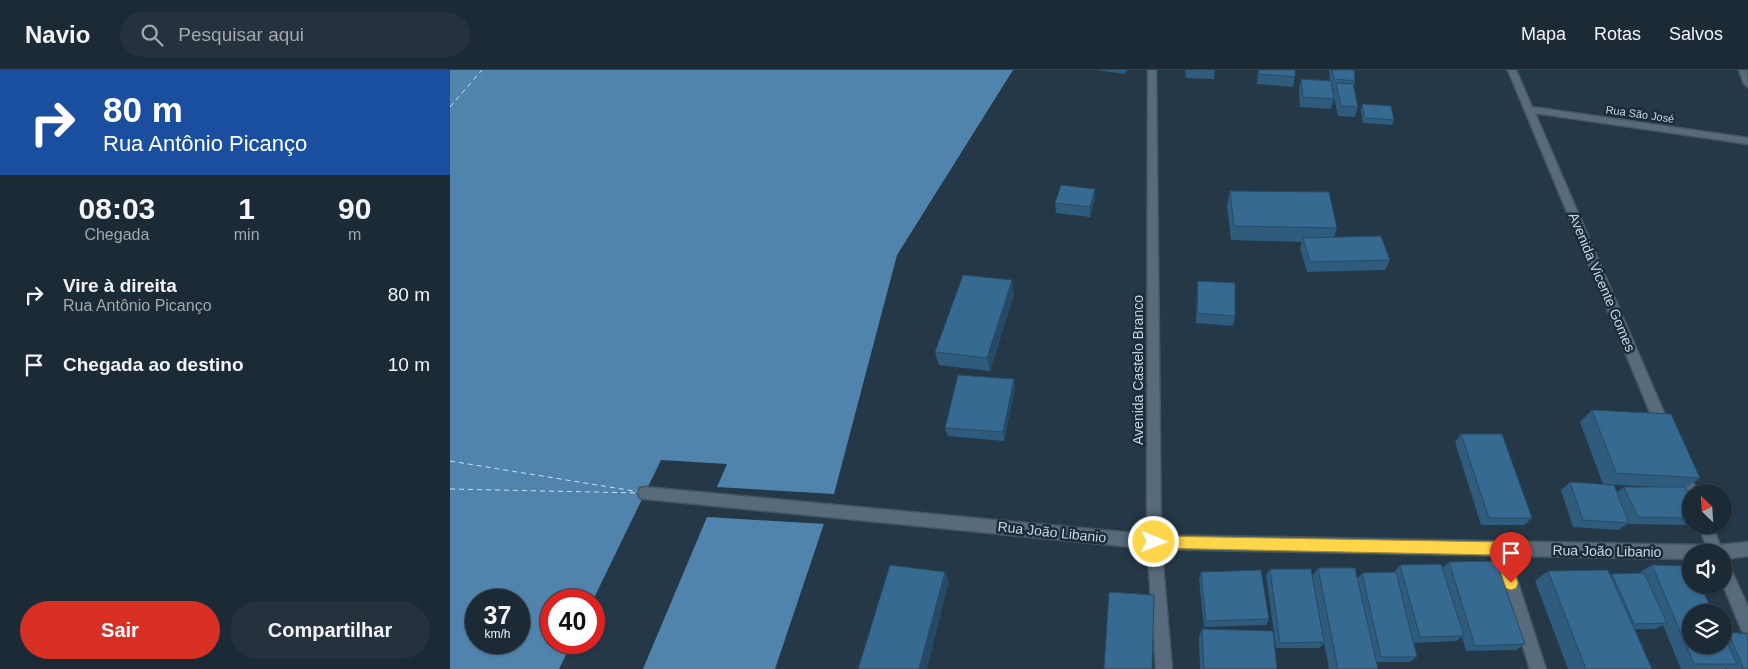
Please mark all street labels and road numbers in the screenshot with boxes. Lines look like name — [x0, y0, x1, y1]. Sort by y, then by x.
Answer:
street label: Rua São José — [1605, 103, 1675, 125]
street label: Avenida Vicente Gomes — [1565, 210, 1639, 354]
street label: Avenida Castelo Branco — [1130, 295, 1146, 445]
street label: Rua João Libanio — [997, 518, 1107, 546]
street label: Rua João Libanio — [1552, 542, 1662, 560]

